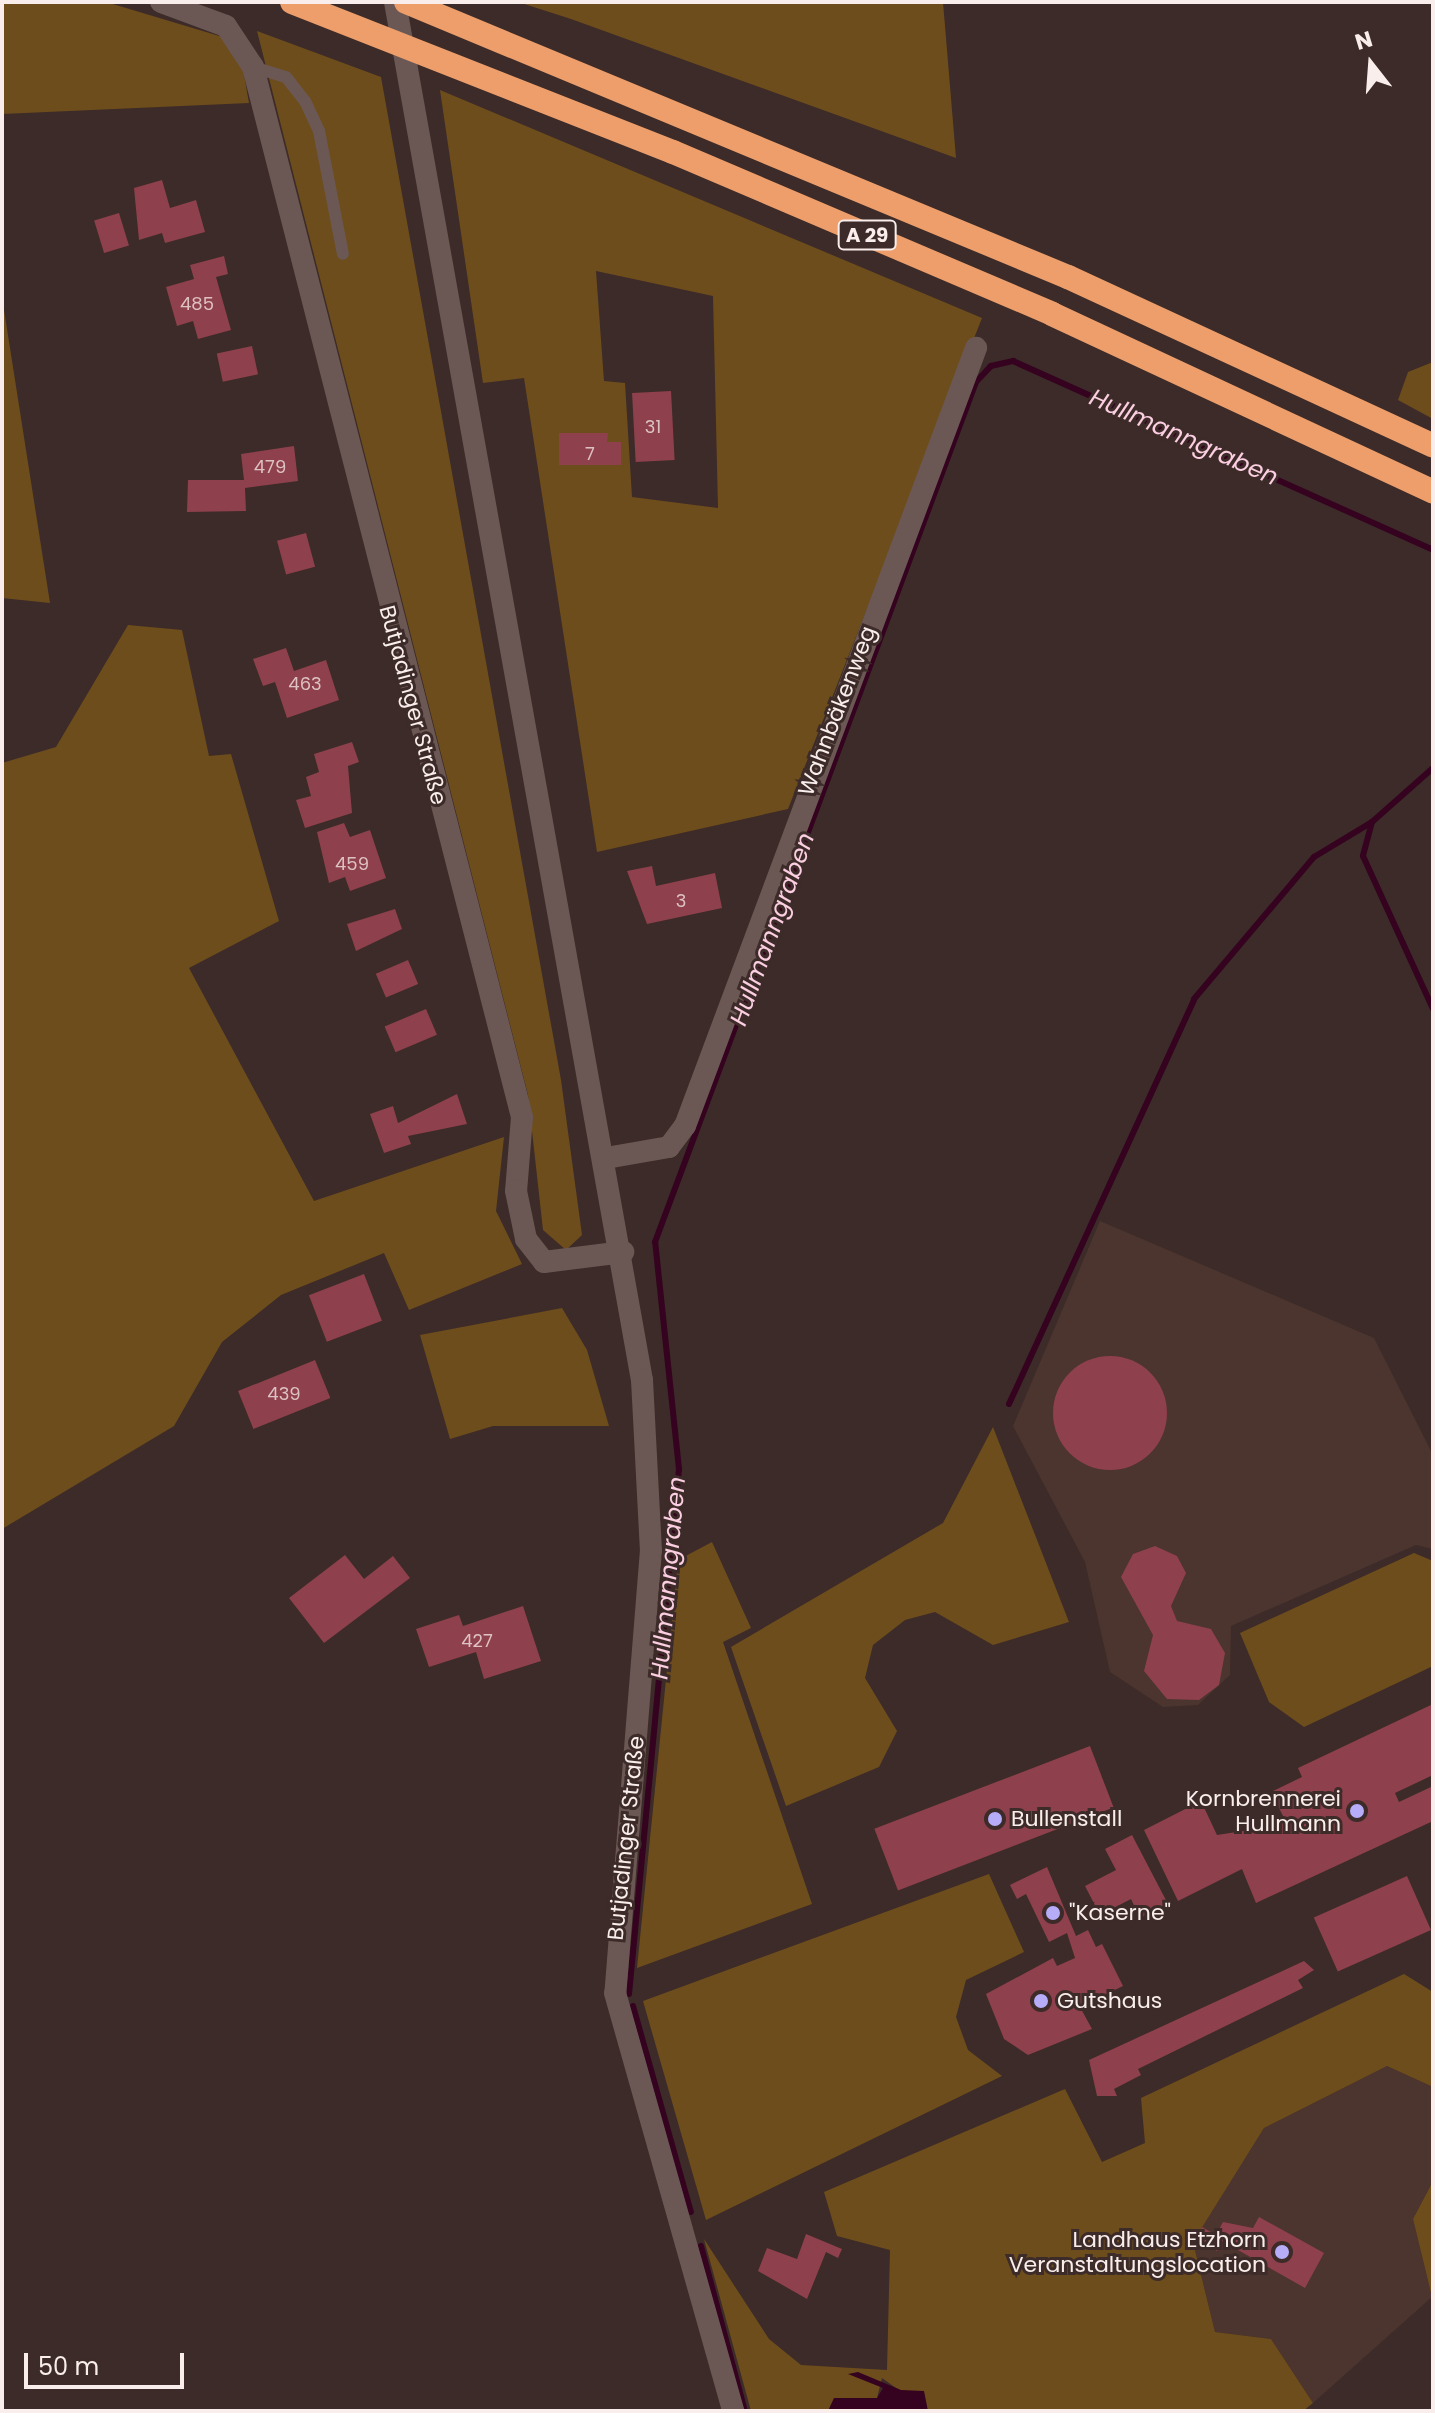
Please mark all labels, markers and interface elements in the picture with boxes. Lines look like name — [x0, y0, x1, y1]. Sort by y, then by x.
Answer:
text: N — [1351, 23, 1376, 58]
north arrow — [1331, 24, 1411, 104]
road number: A 29 — [837, 219, 897, 251]
house number: 485 — [180, 293, 214, 315]
water label: Hullmanngraben — [1085, 383, 1283, 491]
house number: 31 — [645, 416, 661, 438]
house number: 7 — [585, 443, 595, 465]
house number: 479 — [254, 456, 286, 478]
street label: Butjadinger Straße — [374, 602, 452, 808]
street label: Wahnbäkenweg — [792, 622, 882, 800]
house number: 463 — [288, 673, 322, 695]
water label: Hullmanngraben — [724, 829, 820, 1029]
house number: 459 — [335, 853, 369, 875]
house number: 3 — [676, 890, 686, 912]
house number: 439 — [267, 1383, 301, 1405]
water label: Hullmanngraben — [645, 1475, 691, 1681]
house number: 427 — [461, 1630, 493, 1652]
street label: Butjadinger Straße — [602, 1734, 650, 1942]
place label: Kornbrennerei Hullmann — [1186, 1785, 1341, 1836]
marker: Kornbrennerei Hullmann — [1348, 1802, 1366, 1820]
place label: Bullenstall — [1011, 1806, 1122, 1832]
marker: Bullenstall — [986, 1810, 1004, 1828]
place label: "Kaserne" — [1069, 1900, 1171, 1926]
marker: "Kaserne" — [1044, 1904, 1062, 1922]
place label: Gutshaus — [1057, 1988, 1162, 2014]
marker: Gutshaus — [1032, 1992, 1050, 2010]
place label: Landhaus Etzhorn Veranstaltungslocation — [1009, 2226, 1266, 2278]
marker: Landhaus Etzhorn Veranstaltungslocation — [1273, 2243, 1291, 2261]
scale bar — [28, 2337, 188, 2387]
text: 50 m — [38, 2350, 99, 2383]

